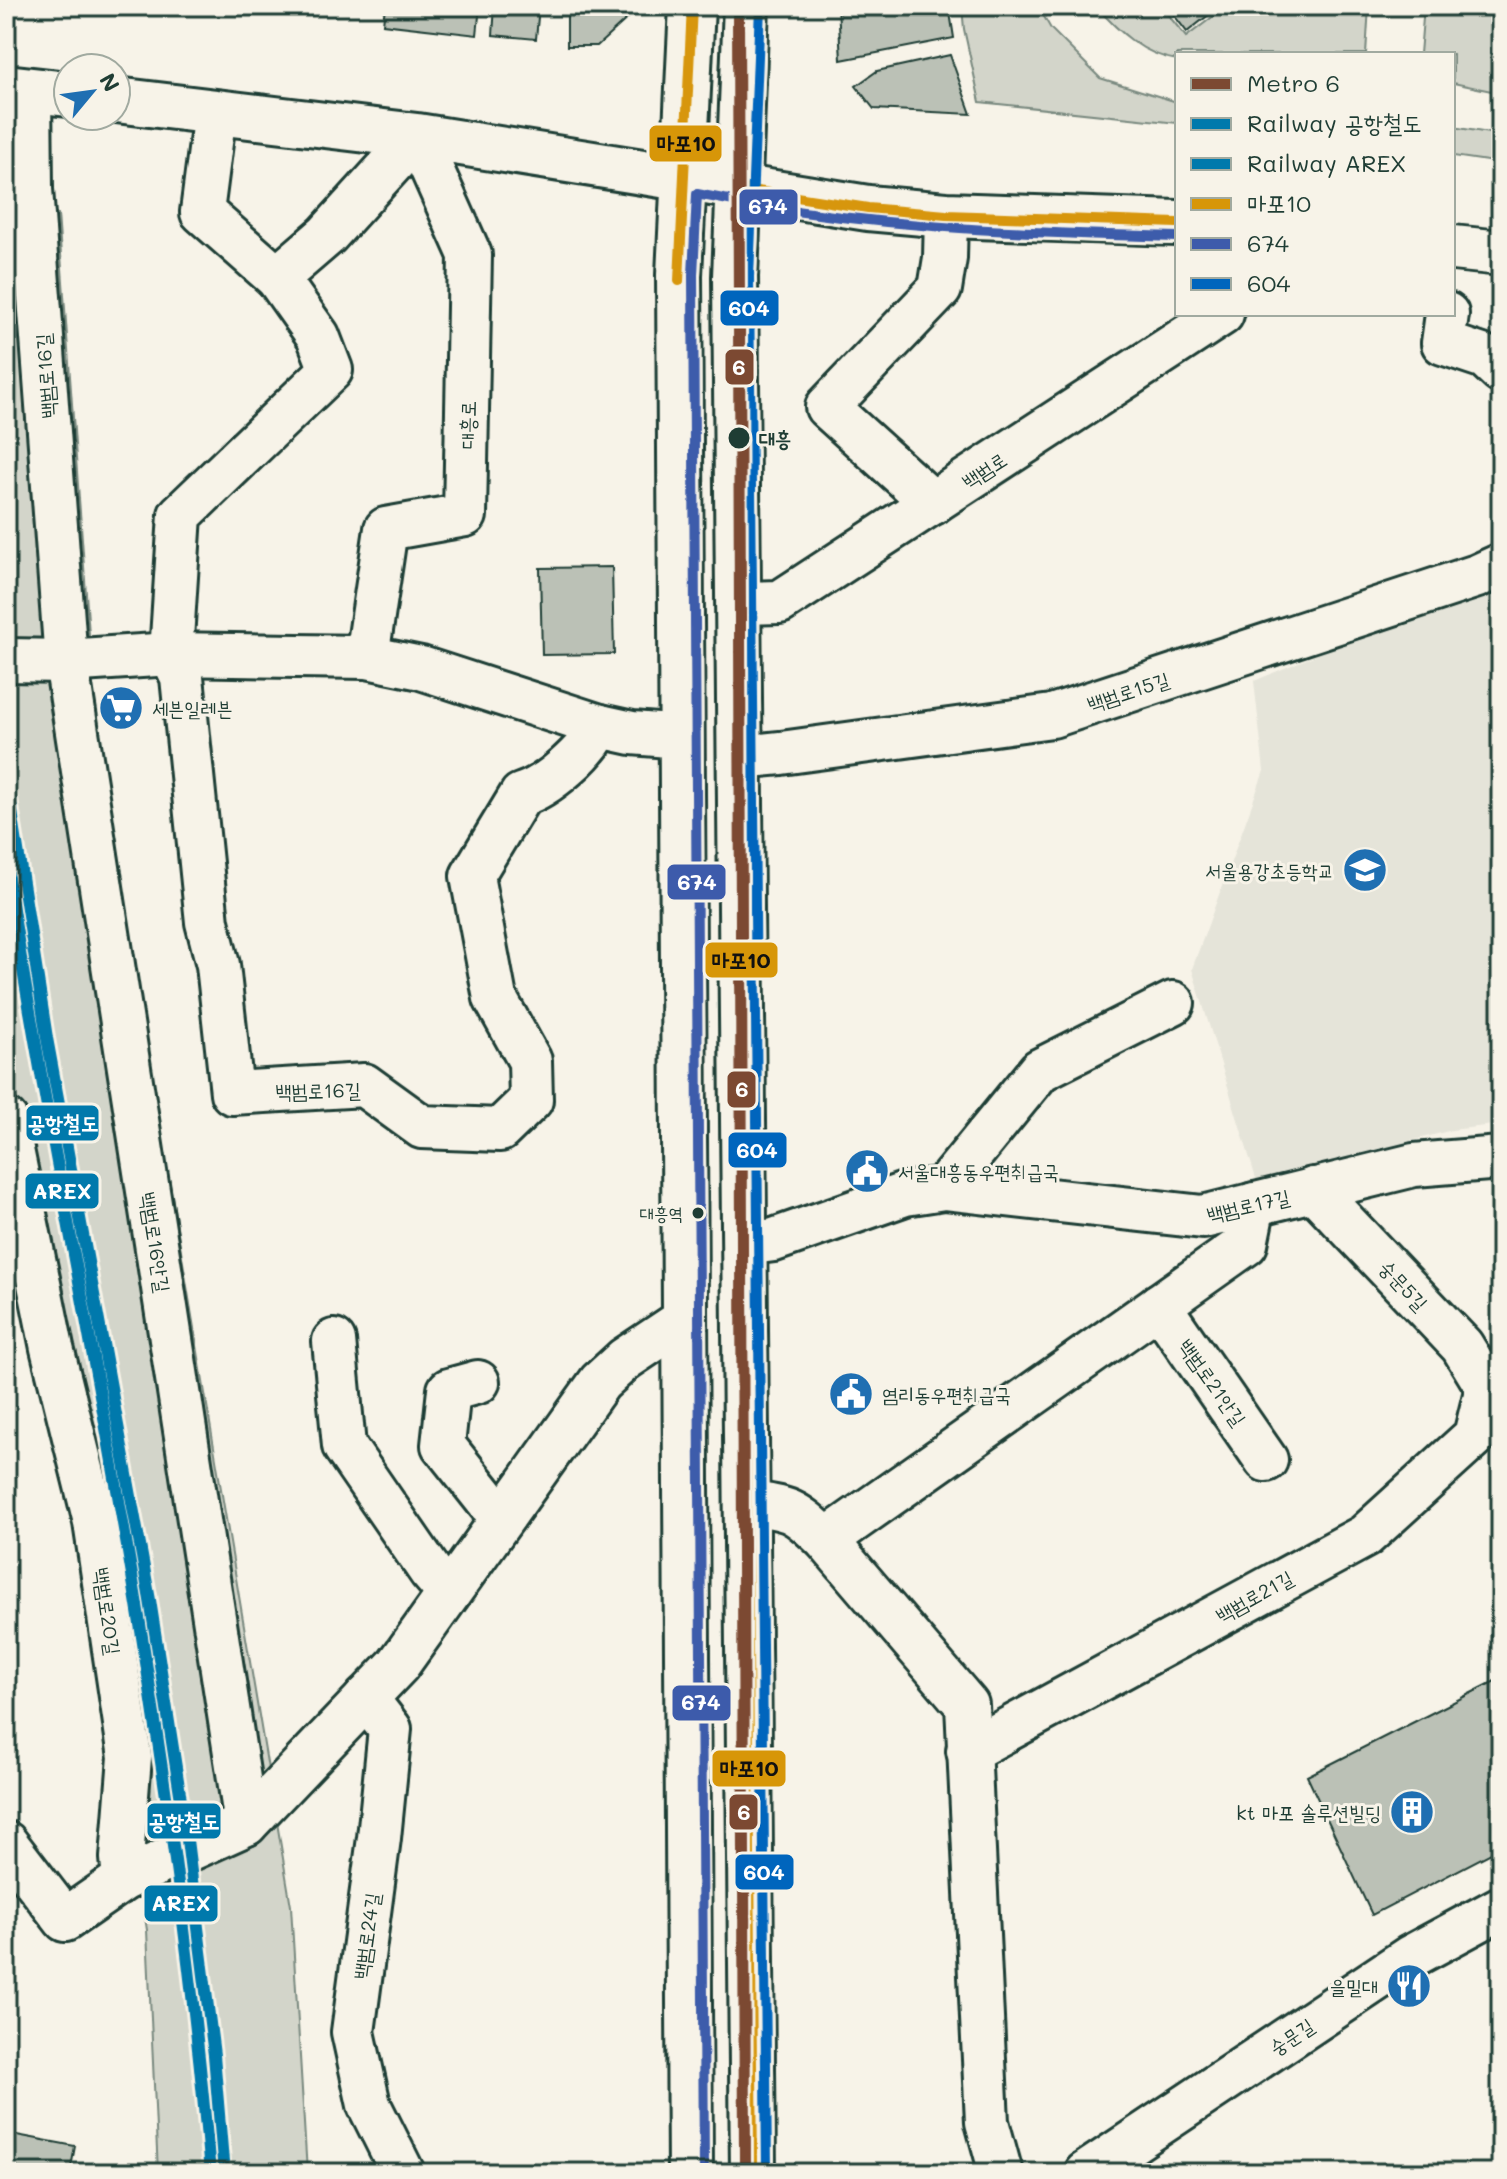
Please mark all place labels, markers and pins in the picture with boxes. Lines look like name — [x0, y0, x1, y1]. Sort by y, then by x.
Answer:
marker: 대흥 — [726, 425, 752, 451]
place label: 대흥 — [759, 425, 791, 451]
supermarket icon: 세븐일레븐 — [97, 684, 145, 732]
place label: 세븐일레븐 — [152, 695, 232, 721]
school or university icon: 서울용강초등학교 — [1341, 846, 1389, 894]
place label: 서울용강초등학교 — [1205, 857, 1334, 883]
public building icon: 서울대흥동우편취급국 — [843, 1147, 891, 1195]
place label: 서울대흥동우편취급국 — [898, 1158, 1059, 1184]
place label: 대흥역 — [640, 1201, 683, 1225]
marker: 대흥역 — [690, 1205, 706, 1221]
public building icon: 염리동우편취급국 — [827, 1370, 875, 1418]
place label: 염리동우편취급국 — [882, 1381, 1011, 1407]
building icon: kt 마포 솔루션빌딩 — [1388, 1788, 1436, 1836]
place label: kt 마포 솔루션빌딩 — [1236, 1799, 1381, 1825]
restaurant icon: 을밀대 — [1385, 1962, 1433, 2010]
place label: 을밀대 — [1330, 1973, 1378, 1999]

